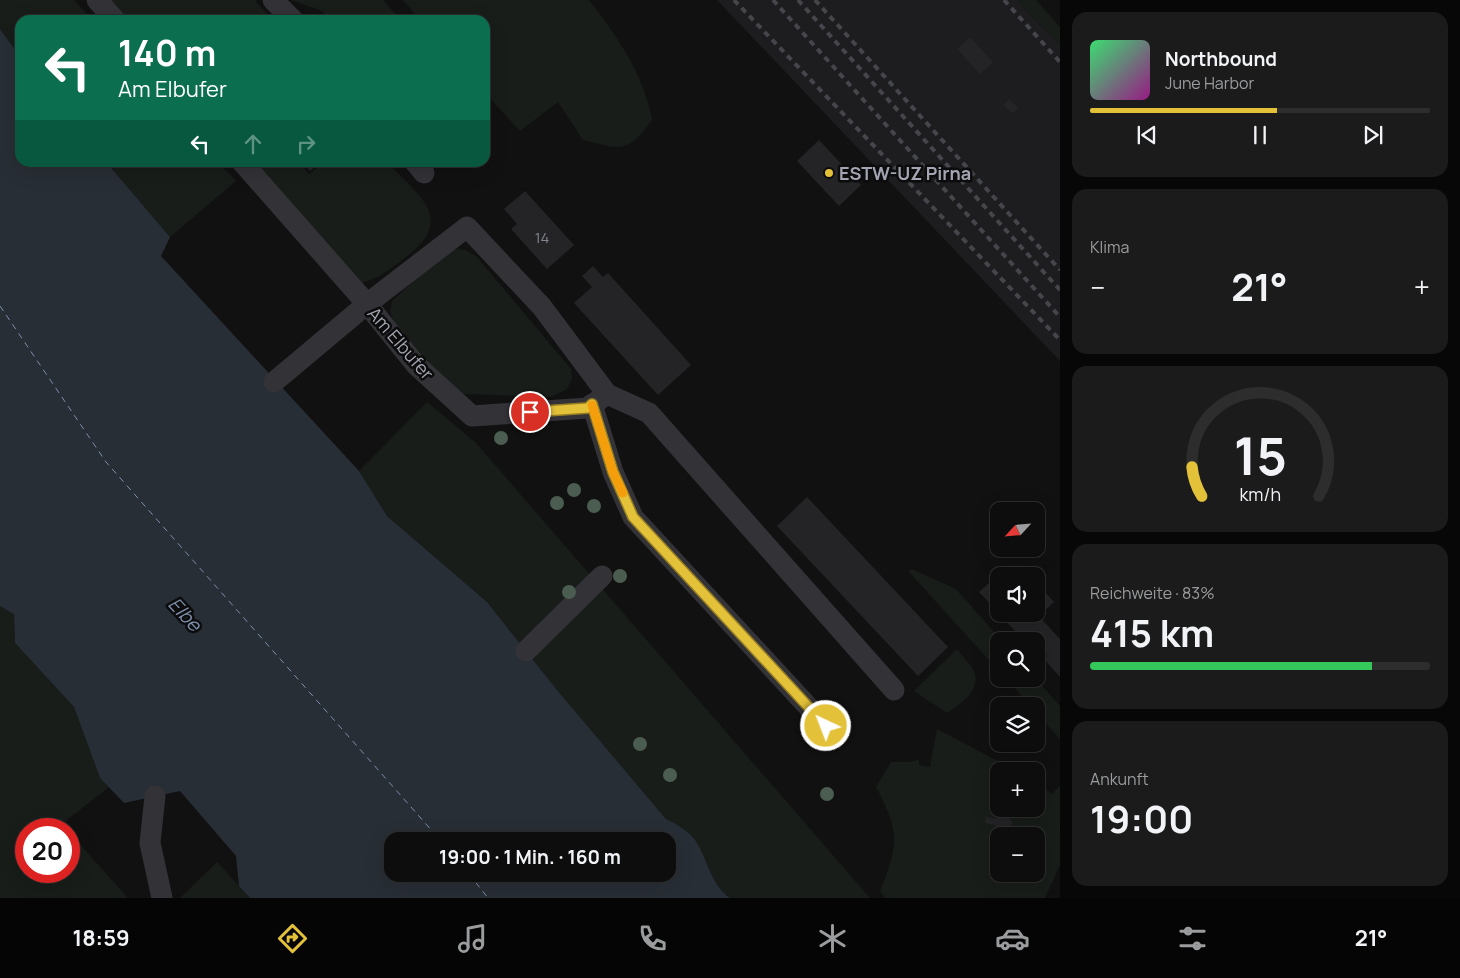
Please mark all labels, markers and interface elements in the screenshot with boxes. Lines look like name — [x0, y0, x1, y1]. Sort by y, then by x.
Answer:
text: 140 m — [118, 29, 216, 77]
icon: left — [35, 35, 100, 100]
text: Northbound — [1165, 46, 1277, 72]
text: June Harbor — [1165, 72, 1254, 94]
text: Am Elbufer — [118, 74, 227, 104]
icon: previous — [1133, 121, 1161, 149]
icon: pause — [1246, 121, 1274, 149]
icon: next — [1359, 121, 1387, 149]
icon: left — [186, 130, 214, 158]
icon: ahead — [239, 130, 267, 158]
icon: right — [292, 130, 320, 158]
place label: ESTW-UZ Pirna — [839, 161, 971, 185]
marker: ESTW-UZ Pirna — [823, 167, 835, 179]
house number: 14 — [535, 227, 549, 248]
text: Klima — [1090, 236, 1129, 258]
text: 21° — [1231, 260, 1288, 312]
text: − — [1090, 268, 1105, 306]
text: + — [1414, 268, 1430, 306]
street label: Am Elbufer — [363, 301, 440, 385]
pin — [509, 391, 551, 433]
icon: arrive — [516, 398, 544, 426]
text: 15 — [1233, 420, 1287, 491]
text: km/h — [1239, 482, 1281, 506]
north arrow — [990, 502, 1045, 558]
map controls — [990, 502, 1045, 882]
button: sound — [990, 567, 1045, 622]
text: Reichweite · 83% — [1090, 582, 1215, 604]
water label: Elbe — [163, 591, 209, 638]
text: 415 km — [1090, 606, 1214, 658]
button: search — [990, 632, 1045, 687]
button: layers — [990, 697, 1045, 752]
position arrow — [799, 699, 851, 751]
button: + — [990, 762, 1045, 817]
text: Ankunft — [1090, 768, 1149, 790]
text: 19:00 — [1090, 792, 1193, 844]
speed limit sign: 20 — [15, 818, 80, 883]
button: − — [990, 827, 1045, 882]
text: 19:00 · 1 Min. · 160 m — [439, 844, 621, 870]
icon: directions — [275, 921, 310, 956]
icon: music — [455, 921, 490, 956]
icon: phone — [635, 921, 670, 956]
icon: climate — [815, 921, 850, 956]
icon: car — [995, 921, 1030, 956]
icon: filters — [1175, 921, 1210, 956]
text: 18:59 — [73, 923, 130, 953]
text: 21° — [1355, 923, 1387, 953]

